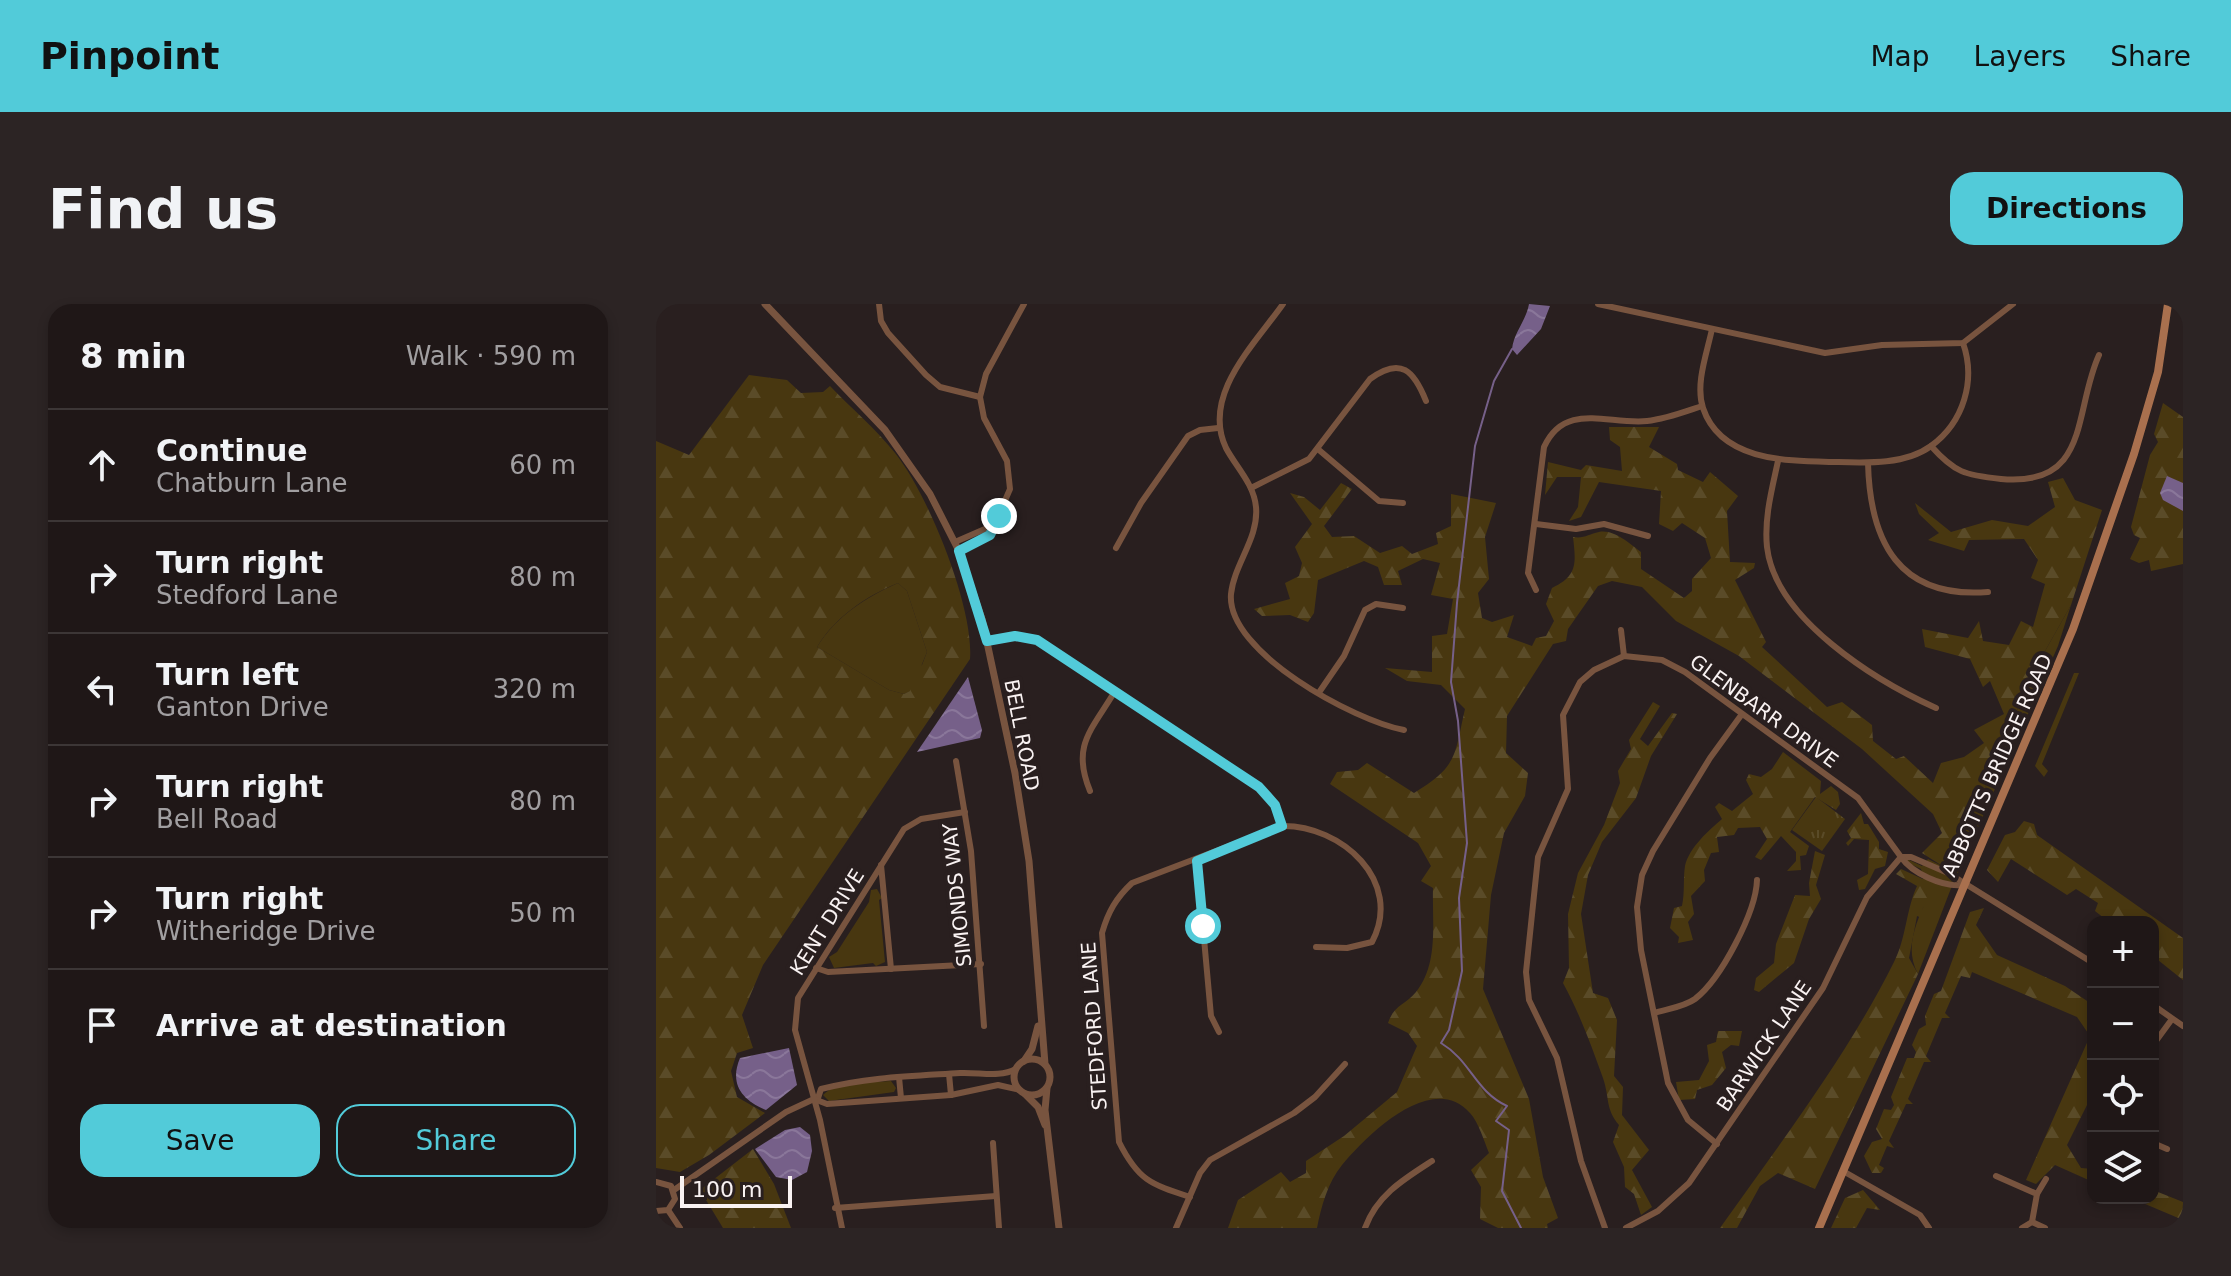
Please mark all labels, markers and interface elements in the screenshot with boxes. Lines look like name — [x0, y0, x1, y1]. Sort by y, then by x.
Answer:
text: Pinpoint — [40, 34, 219, 78]
text: Map — [1870, 40, 1930, 73]
text: Layers — [1974, 40, 2066, 73]
text: Share — [2110, 40, 2191, 73]
button: Directions — [1950, 172, 2183, 245]
text: Find us — [48, 176, 278, 241]
text: 8 min — [80, 336, 187, 376]
text: Walk · 590 m — [406, 341, 576, 371]
text: Continue — [156, 433, 308, 468]
icon: ahead — [80, 443, 124, 487]
text: 60 m — [509, 450, 576, 480]
text: Chatburn Lane — [156, 468, 348, 498]
route end — [981, 498, 1017, 534]
text: Turn right — [156, 545, 323, 580]
icon: right — [80, 555, 124, 599]
text: 80 m — [509, 562, 576, 592]
text: Stedford Lane — [156, 580, 338, 610]
street label: GLENBARR DRIVE — [1685, 649, 1843, 773]
street label: ABBOTTS BRIDGE ROAD — [1937, 650, 2057, 880]
text: Turn left — [156, 657, 299, 692]
icon: left — [80, 667, 124, 711]
text: 320 m — [493, 674, 576, 704]
street label: BELL ROAD — [999, 677, 1045, 793]
text: Ganton Drive — [156, 692, 329, 722]
text: Turn right — [156, 769, 323, 804]
icon: right — [80, 779, 124, 823]
text: 80 m — [509, 786, 576, 816]
text: Bell Road — [156, 804, 278, 834]
street label: SIMONDS WAY — [937, 821, 976, 968]
street label: KENT DRIVE — [785, 864, 869, 980]
text: Turn right — [156, 881, 323, 916]
icon: right — [80, 891, 124, 935]
text: 50 m — [509, 898, 576, 928]
route start — [1185, 908, 1221, 944]
text: Witheridge Drive — [156, 916, 376, 946]
map controls — [2087, 916, 2159, 1204]
button: + — [2087, 916, 2159, 988]
street label: STEDFORD LANE — [1076, 941, 1112, 1111]
street label: BARWICK LANE — [1711, 976, 1817, 1116]
button: − — [2087, 988, 2159, 1060]
icon: arrive — [80, 1003, 124, 1047]
text: Arrive at destination — [156, 1008, 507, 1043]
button: locate — [2087, 1060, 2159, 1132]
button: Save — [80, 1104, 320, 1177]
button: Share — [336, 1104, 576, 1177]
button: layers — [2087, 1132, 2159, 1204]
scale bar — [680, 1172, 792, 1208]
text: 100 m — [692, 1177, 762, 1202]

